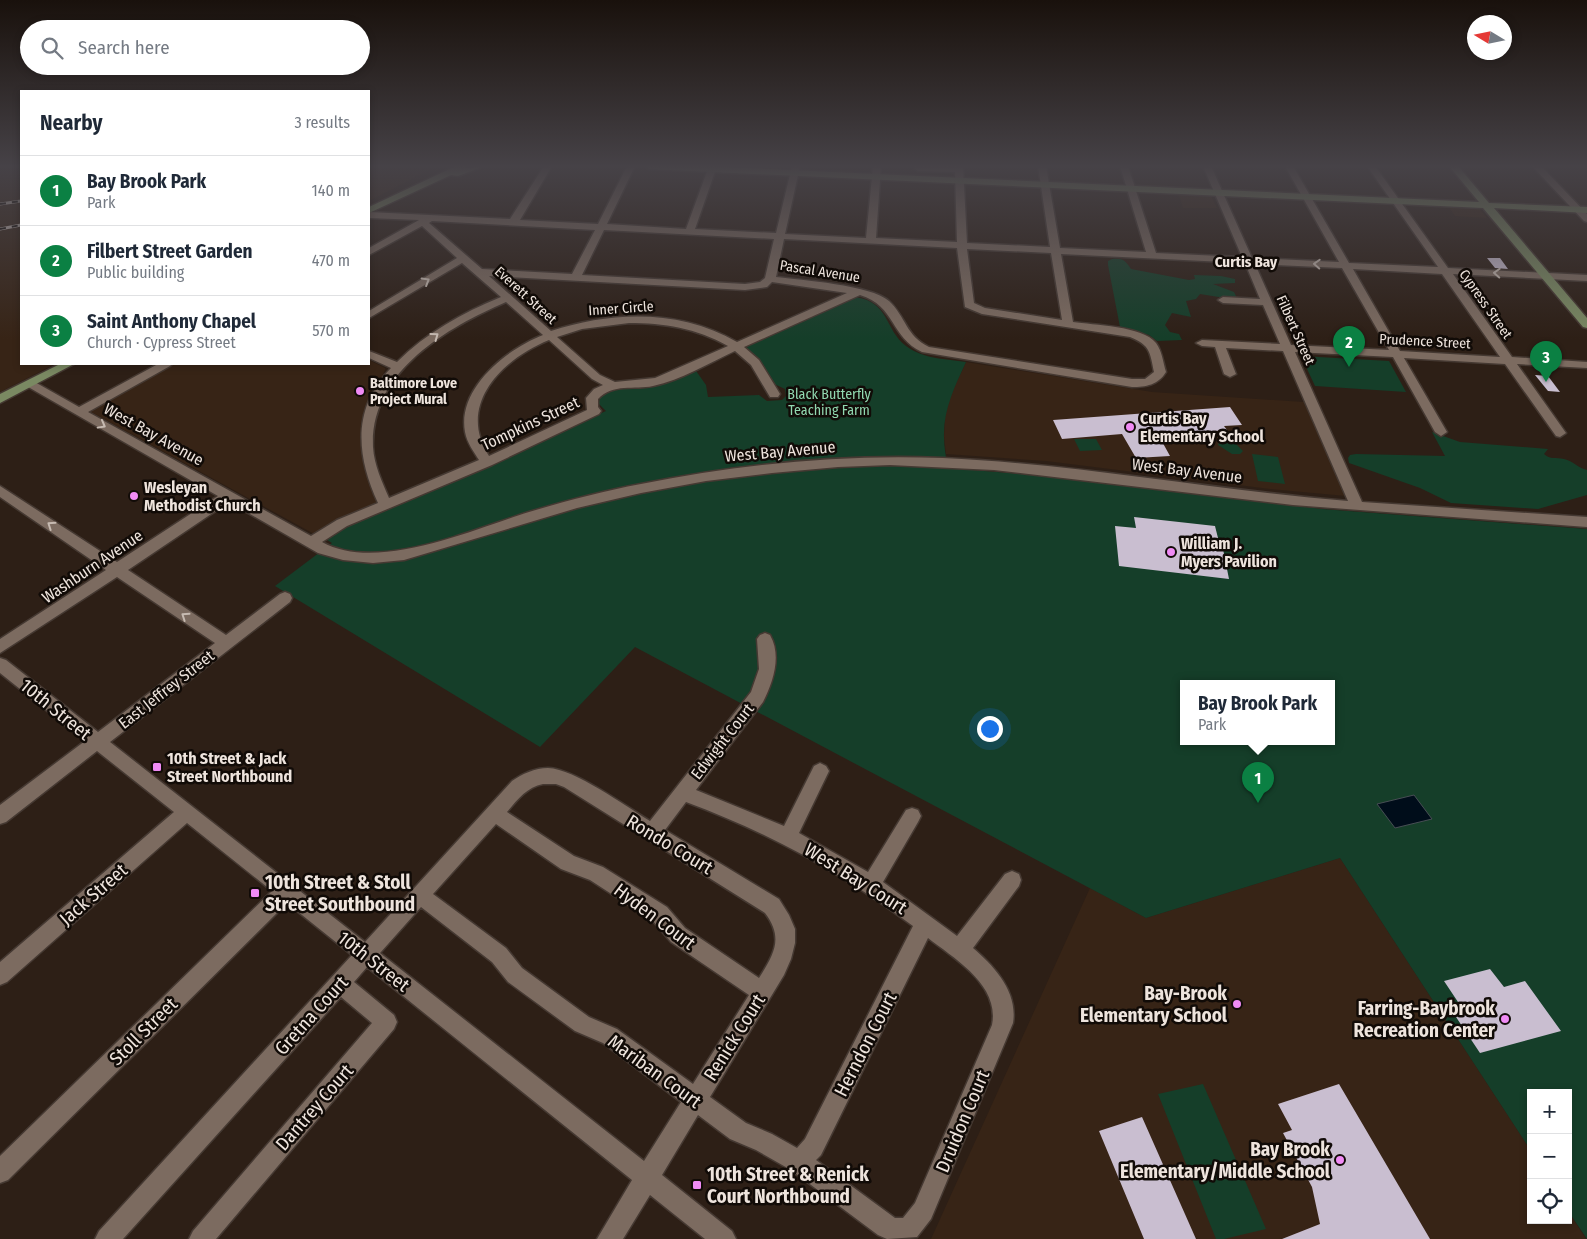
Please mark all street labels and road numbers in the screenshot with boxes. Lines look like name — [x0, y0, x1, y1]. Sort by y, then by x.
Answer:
street label: Pascal Avenue — [779, 257, 861, 286]
street label: Everett Street — [491, 263, 561, 328]
street label: Cypress Street — [1455, 266, 1516, 343]
street label: Filbert Street — [1273, 293, 1319, 368]
street label: Inner Circle — [588, 298, 654, 319]
street label: Prudence Street — [1379, 331, 1471, 352]
street label: Tompkins Street — [478, 392, 583, 454]
street label: West Bay Avenue — [101, 399, 207, 470]
street label: West Bay Avenue — [724, 437, 836, 466]
street label: West Bay Avenue — [1131, 454, 1243, 487]
street label: Washburn Avenue — [38, 526, 146, 607]
street label: East Jeffrey Street — [115, 646, 219, 733]
street label: 10th Street — [16, 674, 96, 745]
street label: Edwight Court — [687, 699, 758, 783]
street label: Rondo Court — [622, 810, 718, 880]
street label: West Bay Court — [800, 838, 912, 919]
street label: Jack Street — [55, 858, 133, 930]
street label: Hyden Court — [609, 878, 701, 955]
street label: 10th Street — [333, 926, 415, 997]
street label: Gretna Court — [270, 970, 353, 1060]
street label: Herndon Court — [829, 987, 902, 1100]
street label: Renick Court — [699, 989, 770, 1085]
street label: Stoll Street — [105, 992, 183, 1070]
street label: Mariban Court — [603, 1030, 707, 1114]
street label: Dantrey Court — [271, 1059, 359, 1155]
street label: Druidon Court — [931, 1066, 995, 1176]

